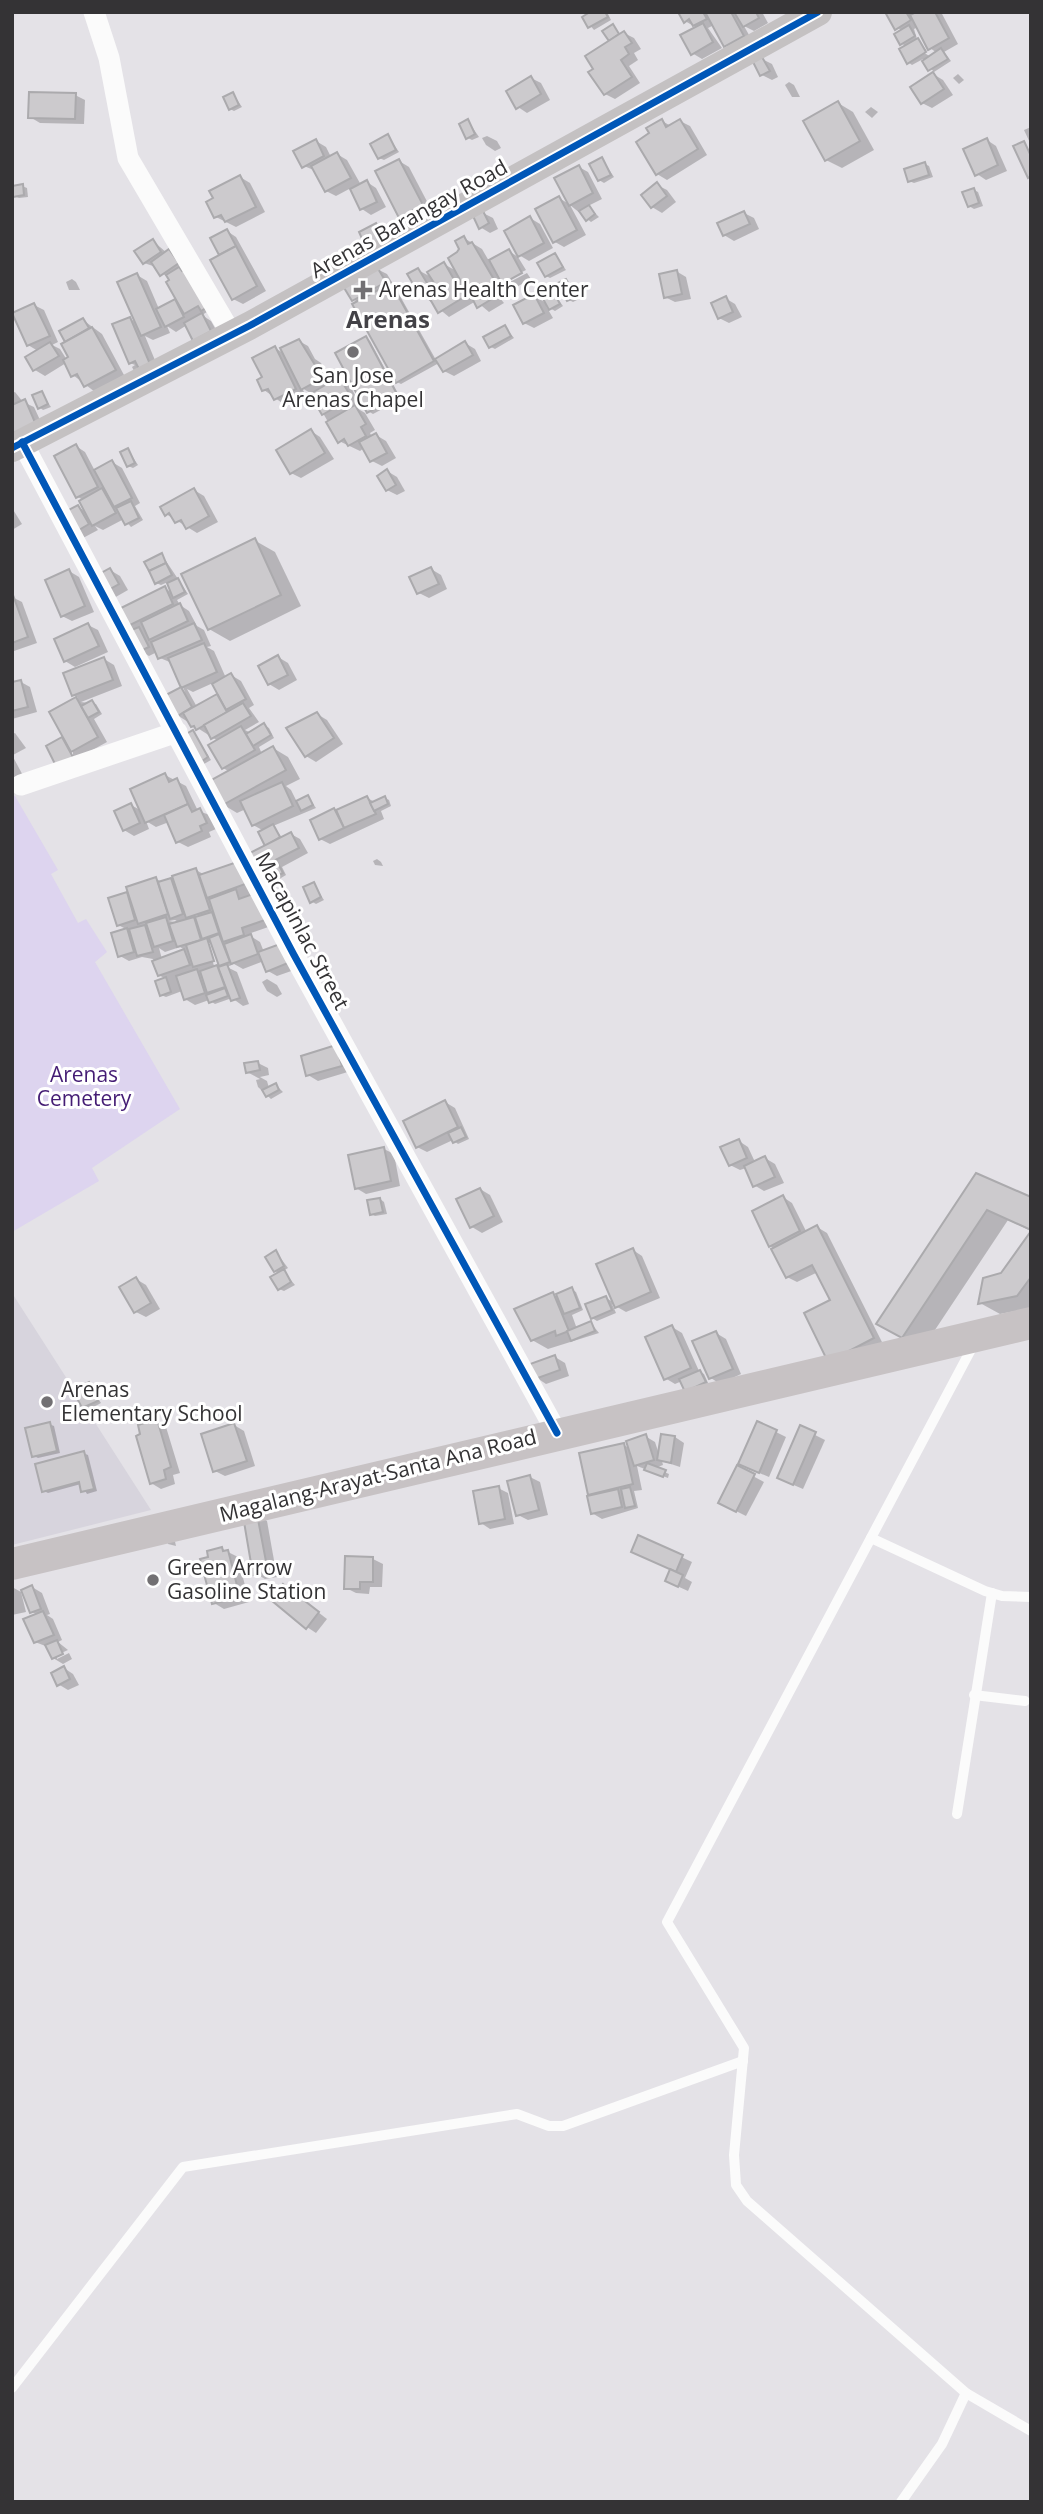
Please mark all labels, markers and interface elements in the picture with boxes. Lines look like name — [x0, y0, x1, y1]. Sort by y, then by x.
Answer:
street label: Arenas Barangay Road — [305, 152, 512, 284]
place label: Arenas Health Center — [379, 275, 589, 303]
marker: Arenas Health Center — [353, 280, 373, 300]
district label: Arenas — [346, 302, 430, 335]
marker: San Jose Arenas Chapel — [345, 344, 361, 360]
place label: San Jose Arenas Chapel — [282, 361, 424, 413]
street label: Macapinlac Street — [250, 847, 356, 1014]
park label: Arenas Cemetery — [37, 1060, 132, 1112]
place label: Arenas Elementary School — [61, 1375, 243, 1427]
marker: Arenas Elementary School — [39, 1394, 55, 1410]
street label: Magalang-Arayat-Santa Ana Road — [216, 1422, 539, 1528]
place label: Green Arrow Gasoline Station — [167, 1553, 326, 1605]
marker: Green Arrow Gasoline Station — [145, 1572, 161, 1588]

